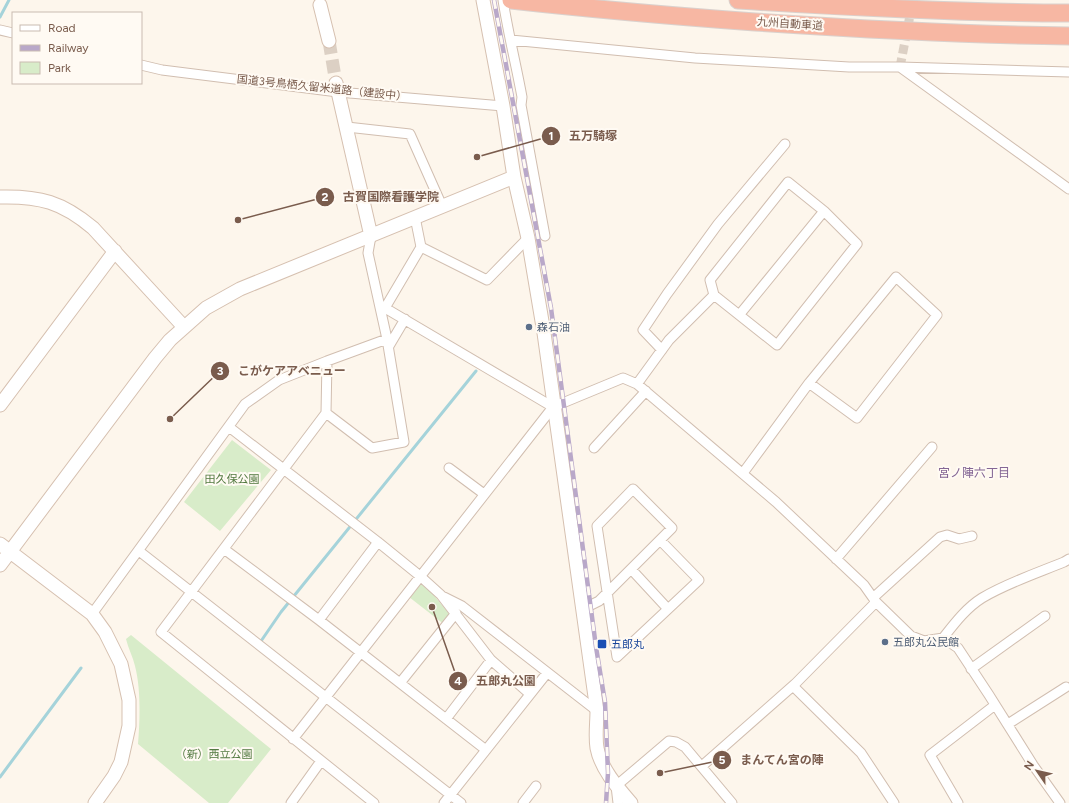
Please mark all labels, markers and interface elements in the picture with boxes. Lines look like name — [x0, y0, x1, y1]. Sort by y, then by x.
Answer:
legend — [12, 12, 142, 84]
street label: 九州自動車道 — [757, 15, 823, 33]
text: Road — [48, 21, 76, 35]
text: Railway — [48, 41, 89, 55]
text: Park — [48, 61, 71, 75]
street label: 国道3号鳥栖久留米道路（建設中） — [236, 73, 408, 103]
callout: 五万騎塚 — [541, 124, 625, 148]
text: 1 — [548, 129, 554, 143]
text: 五万騎塚 — [569, 129, 617, 143]
callout: 古賀国際看護学院 — [315, 185, 447, 209]
text: 2 — [322, 190, 329, 204]
text: 古賀国際看護学院 — [343, 190, 439, 204]
place label: 森石油 — [537, 321, 570, 334]
marker: 森石油 — [524, 322, 534, 332]
callout: こがケアアベニュー — [210, 359, 354, 383]
text: 3 — [217, 364, 224, 378]
text: こがケアアベニュー — [238, 364, 346, 378]
district label: 宮ノ陣六丁目 — [938, 466, 1010, 480]
park label: 田久保公園 — [205, 473, 260, 486]
place label: 五郎丸公民館 — [893, 636, 959, 649]
marker: 五郎丸公民館 — [880, 637, 890, 647]
marker: 五郎丸 — [596, 638, 608, 650]
place label: 五郎丸 — [611, 638, 644, 651]
callout: 五郎丸公園 — [448, 669, 544, 693]
text: 4 — [454, 674, 462, 688]
text: 五郎丸公園 — [476, 674, 536, 688]
park label: （新）西立公園 — [176, 748, 253, 761]
callout: まんてん宮の陣 — [712, 748, 832, 772]
north arrow — [1017, 751, 1057, 791]
text: 5 — [719, 753, 726, 767]
text: まんてん宮の陣 — [740, 753, 824, 767]
text: N — [1021, 759, 1037, 773]

